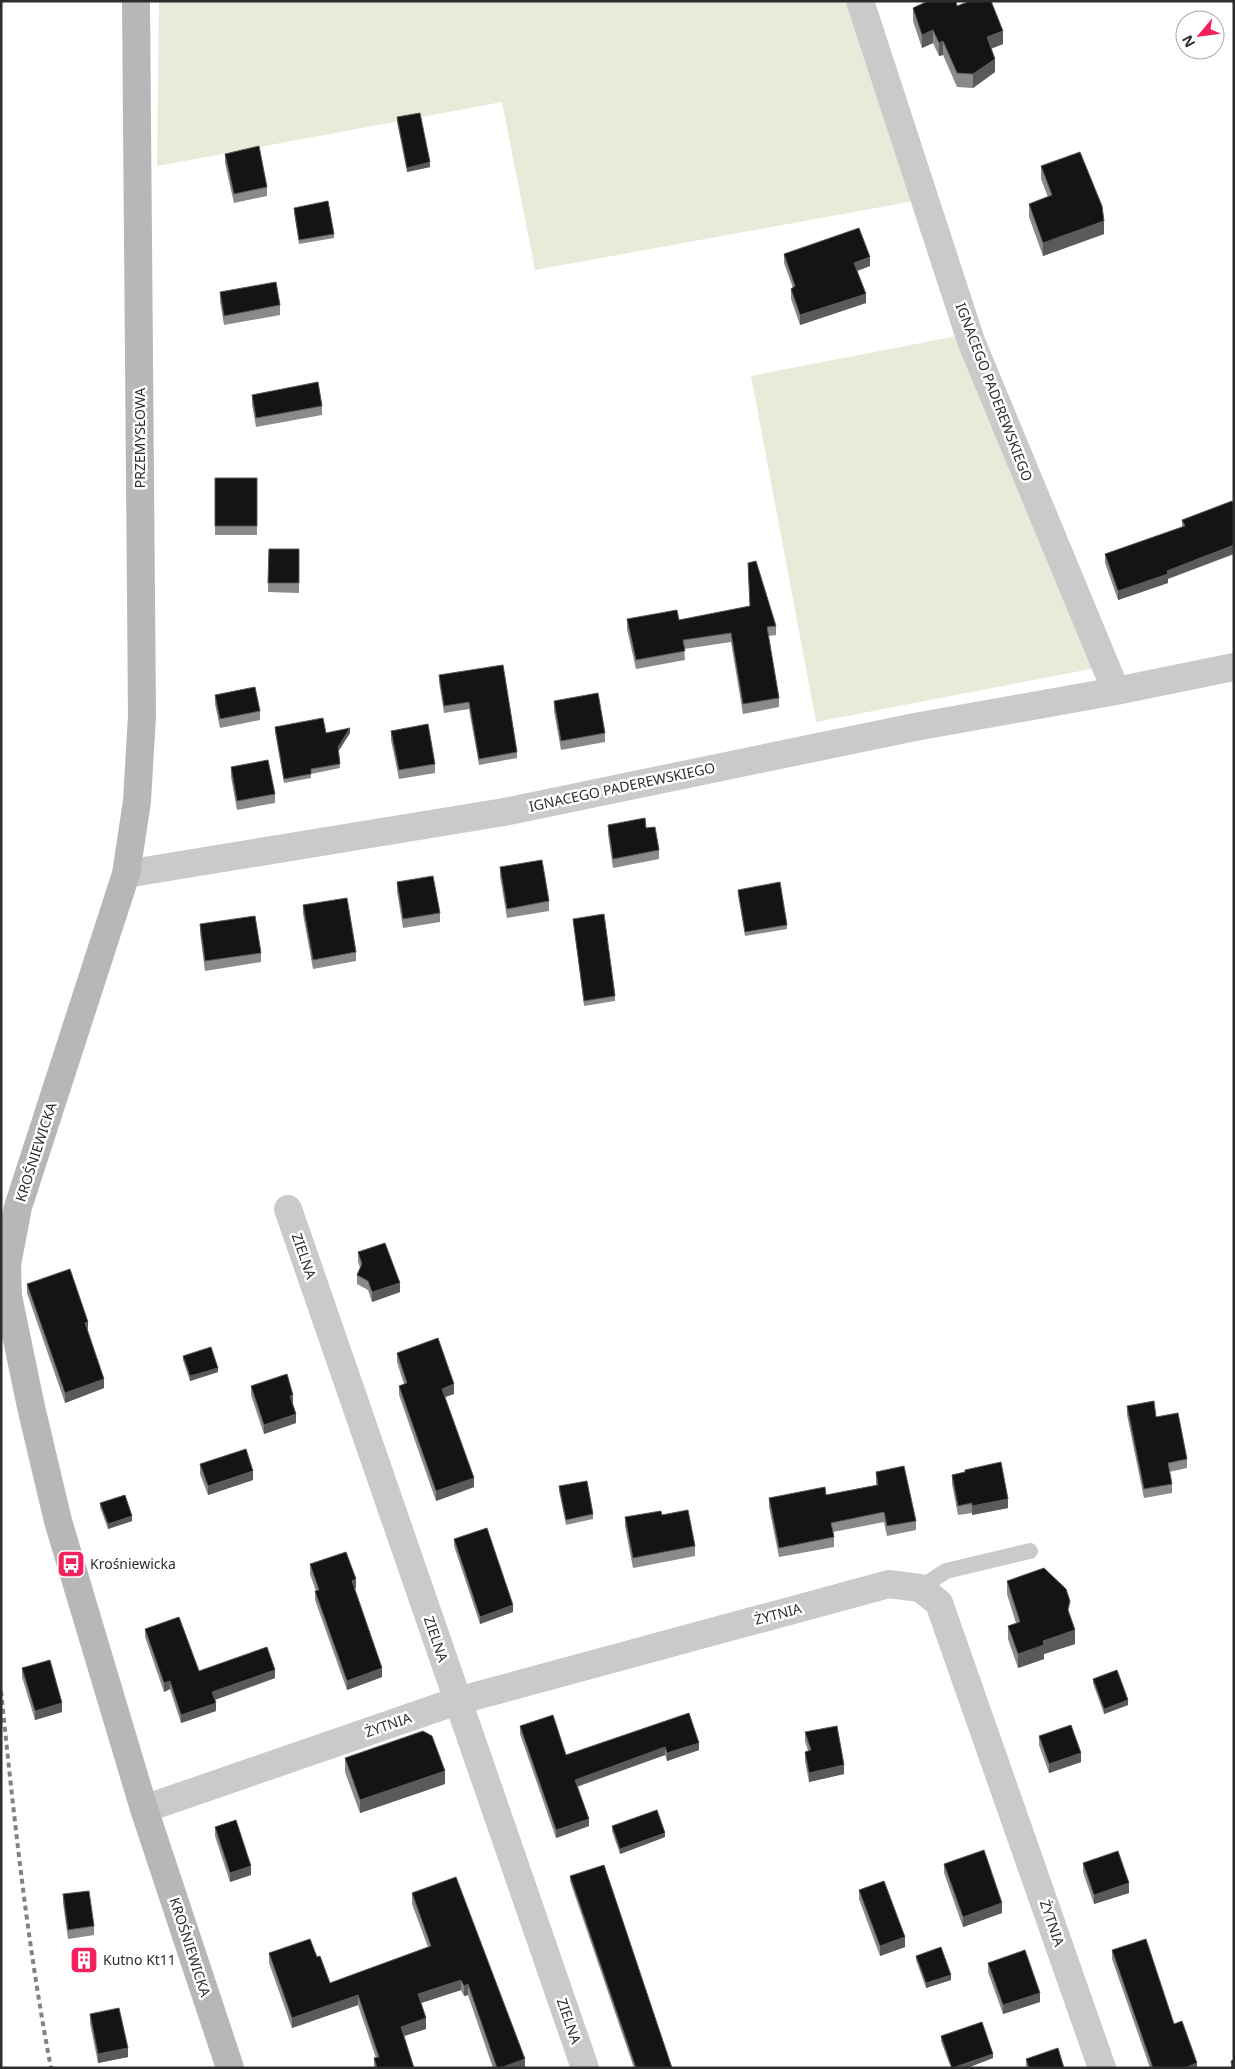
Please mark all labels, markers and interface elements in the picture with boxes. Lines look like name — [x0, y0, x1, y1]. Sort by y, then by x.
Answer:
north arrow — [1175, 10, 1225, 60]
text: N — [1177, 32, 1199, 51]
street label: IGNACEGO PADEREWSKIEGO — [952, 300, 1037, 484]
street label: PRZEMYSŁOWA — [130, 388, 149, 488]
street label: IGNACEGO PADEREWSKIEGO — [527, 757, 717, 816]
street label: KROŚNIEWICKA — [11, 1100, 61, 1204]
street label: ZIELNA — [288, 1230, 321, 1281]
bus stop icon: Krośniewicka — [56, 1549, 86, 1579]
place label: Krośniewicka — [90, 1554, 176, 1573]
street label: ŻYTNIA — [752, 1598, 804, 1629]
street label: ZIELNA — [420, 1613, 453, 1664]
street label: ŻYTNIA — [362, 1708, 414, 1741]
street label: KROŚNIEWICKA — [165, 1895, 216, 1999]
street label: ŻYTNIA — [1036, 1897, 1069, 1949]
building icon: Kutno Kt11 — [69, 1945, 99, 1975]
place label: Kutno Kt11 — [103, 1950, 176, 1969]
street label: ZIELNA — [553, 1995, 586, 2046]

